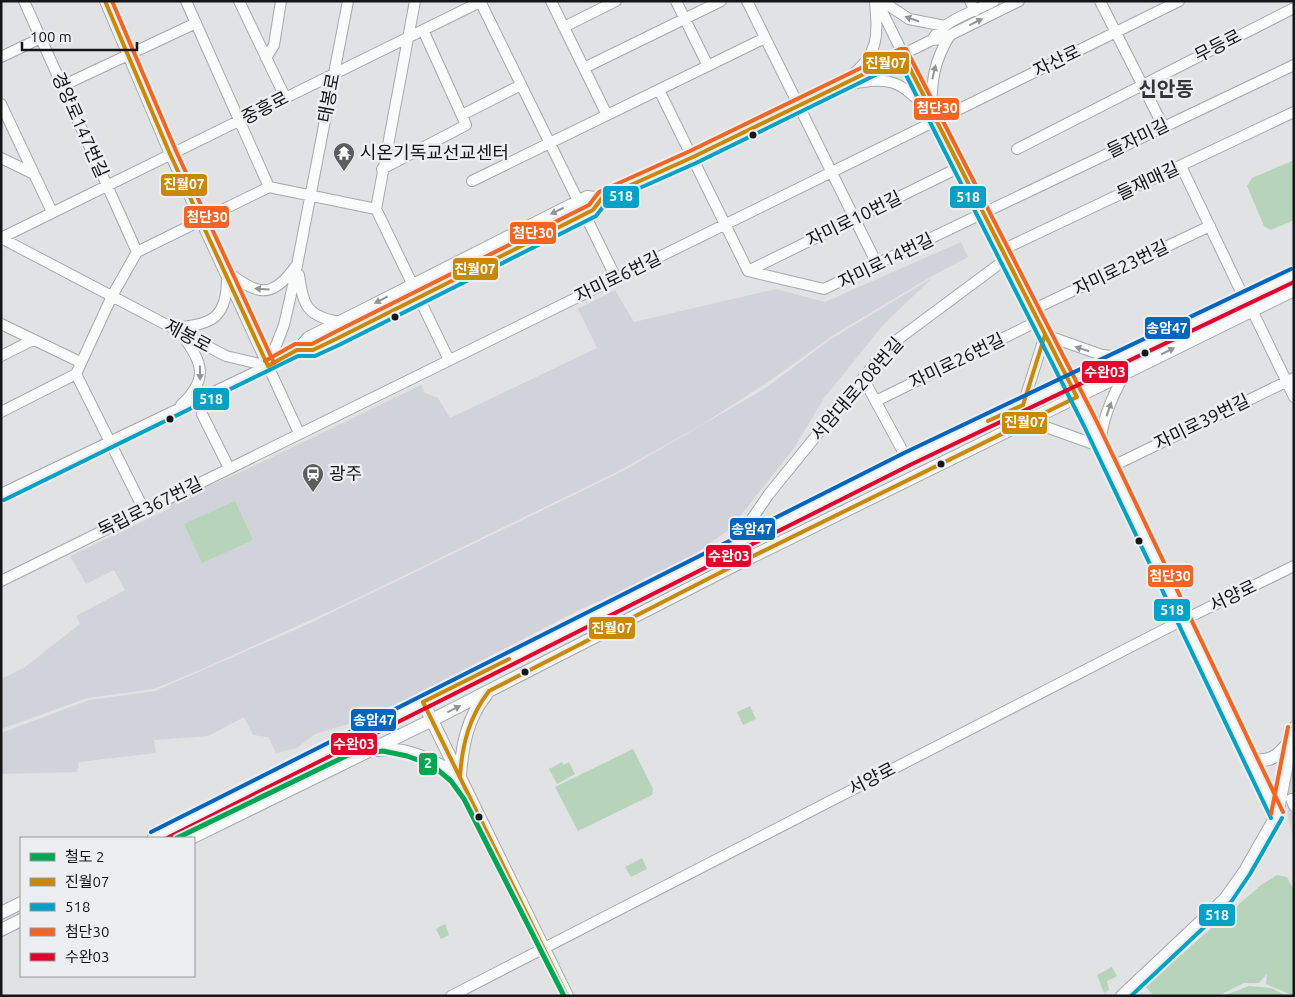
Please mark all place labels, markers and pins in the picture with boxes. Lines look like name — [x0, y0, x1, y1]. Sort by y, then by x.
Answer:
unlabelled marker — [748, 130, 758, 140]
temple icon: 시온기독교선교센터 — [332, 141, 356, 172]
place label: 시온기독교선교센터 — [360, 142, 509, 162]
unlabelled marker — [390, 312, 400, 322]
unlabelled marker — [1140, 348, 1150, 358]
unlabelled marker — [165, 414, 175, 424]
unlabelled marker — [936, 459, 946, 469]
station icon: 광주 — [301, 462, 325, 493]
place label: 광주 — [329, 463, 362, 483]
unlabelled marker — [1134, 536, 1144, 546]
unlabelled marker — [520, 667, 530, 677]
unlabelled marker — [474, 812, 484, 822]

